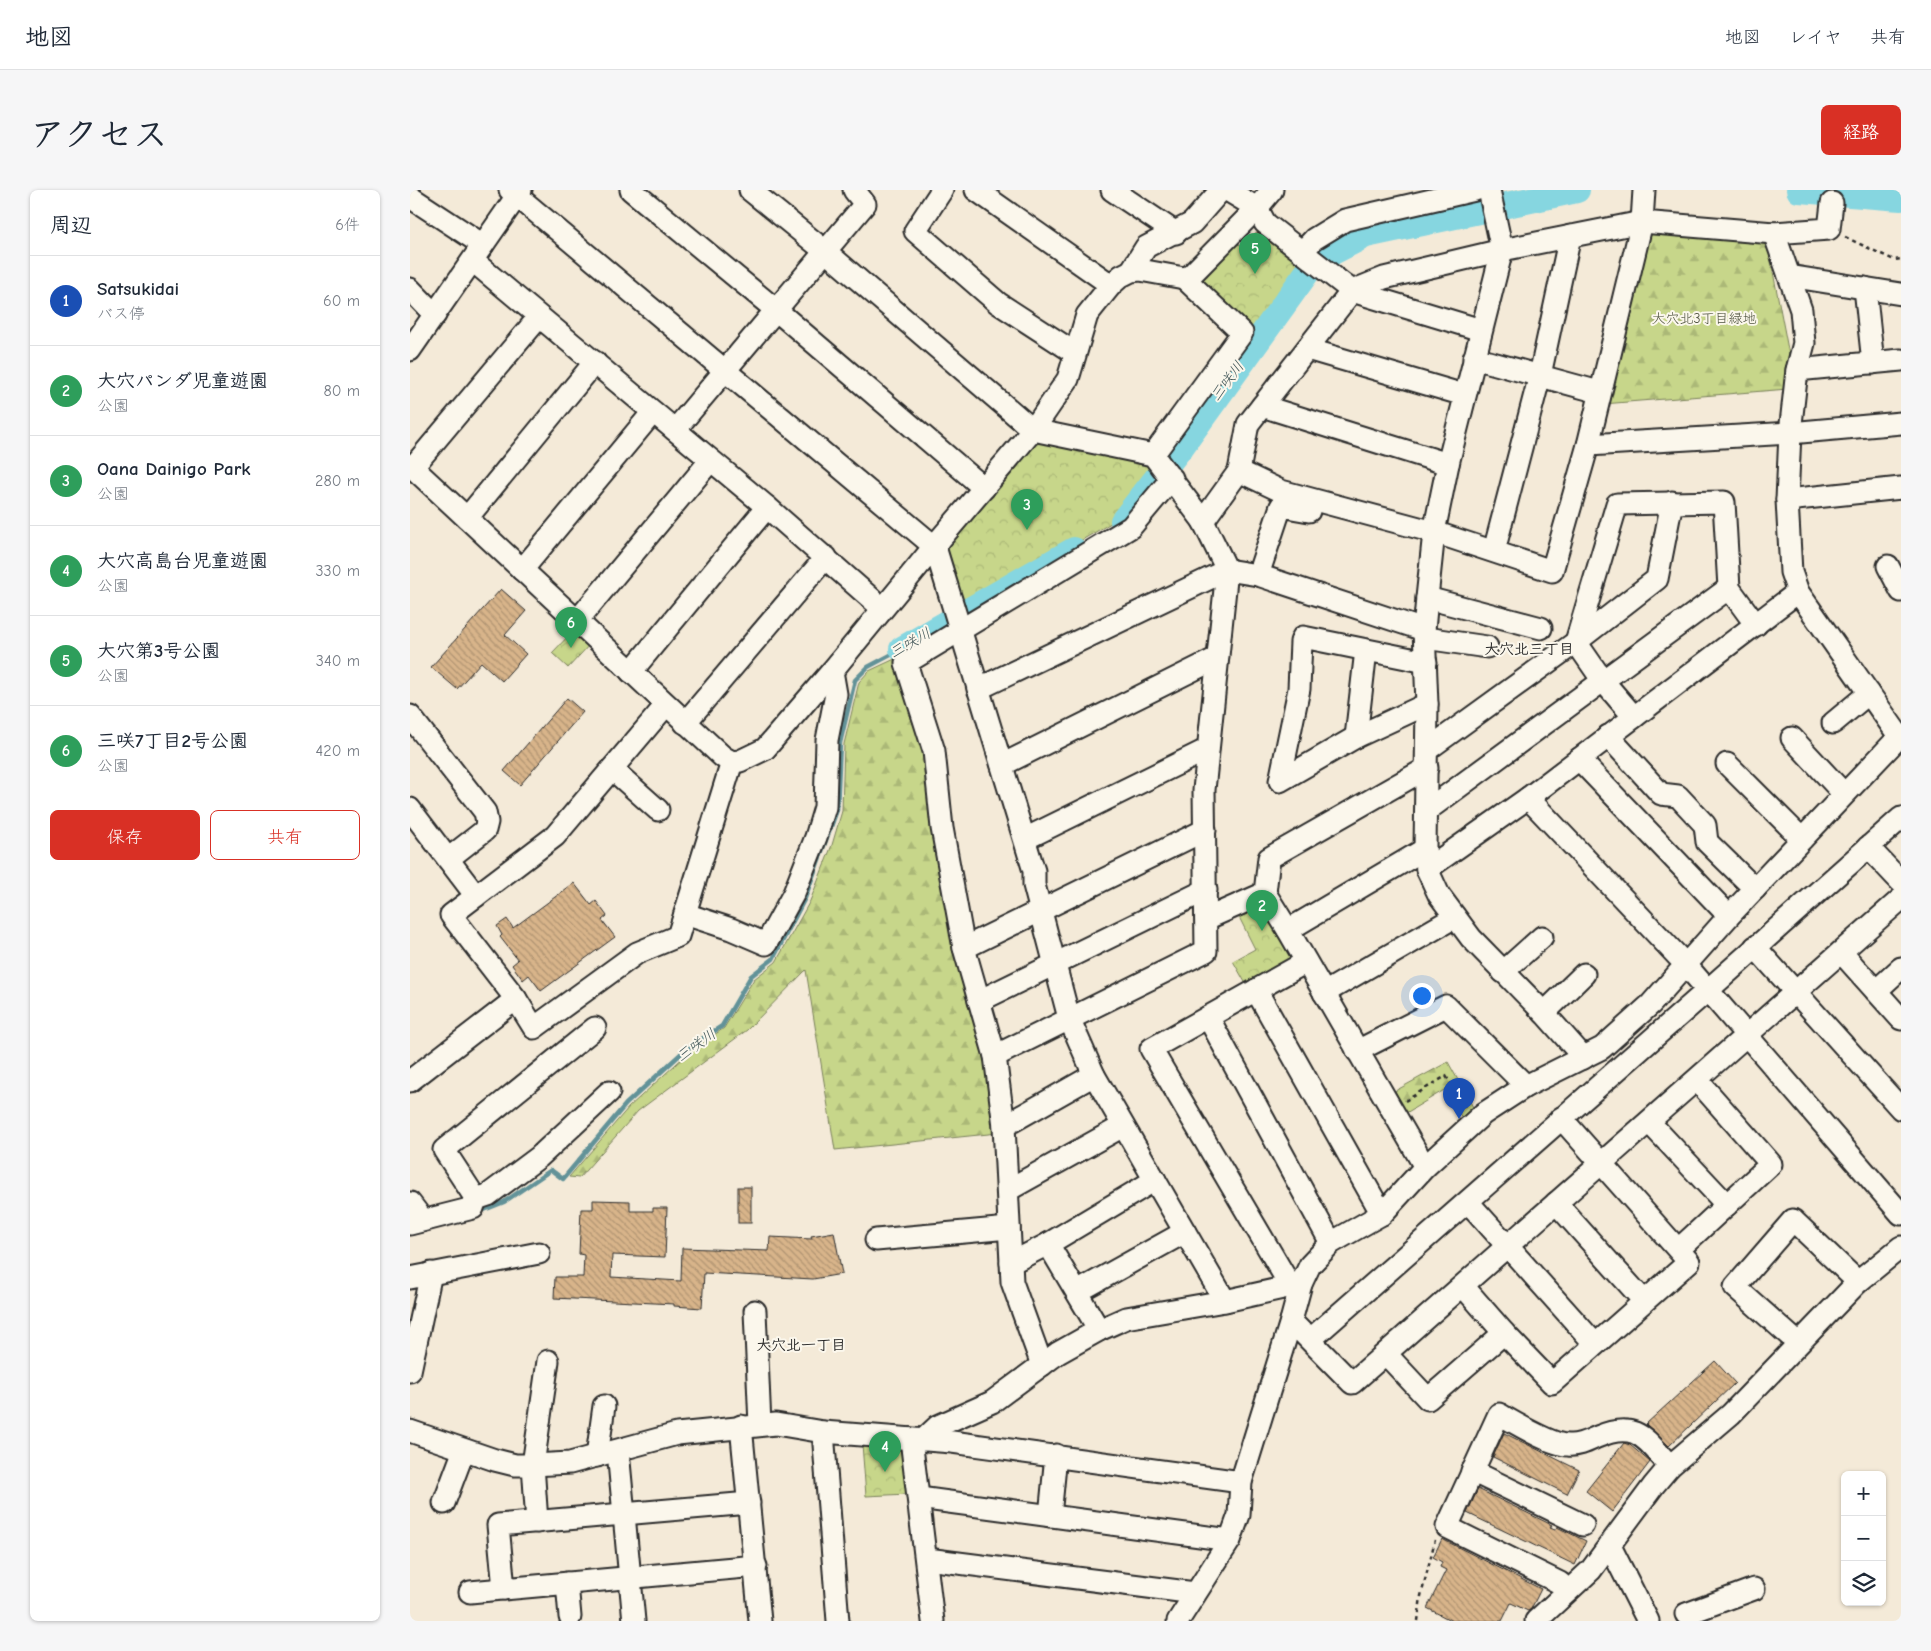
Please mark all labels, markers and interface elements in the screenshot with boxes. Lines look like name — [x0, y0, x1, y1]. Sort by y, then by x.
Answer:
text: 地図 — [25, 23, 73, 51]
text: 地図 — [1725, 27, 1761, 48]
text: レイヤ — [1789, 27, 1842, 48]
text: 共有 — [1870, 27, 1906, 48]
button: 経路 — [1821, 105, 1901, 155]
text: アクセス — [30, 114, 168, 155]
text: 周辺 — [50, 213, 92, 237]
text: 6件 — [335, 216, 360, 234]
pin: 5 — [1239, 233, 1271, 274]
text: Satsukidai — [97, 278, 179, 300]
text: 1 — [63, 292, 69, 310]
text: 60 m — [323, 292, 360, 310]
text: バス停 — [97, 305, 145, 323]
park label: 大穴北3丁目緑地 — [1651, 310, 1757, 327]
water label: 三咲川 — [1206, 358, 1248, 404]
text: 大穴パンダ児童遊園 — [97, 370, 268, 392]
text: 2 — [62, 382, 70, 400]
text: 80 m — [323, 382, 360, 400]
text: 公園 — [97, 397, 129, 415]
text: Oana Dainigo Park — [97, 458, 251, 480]
text: 3 — [62, 472, 70, 490]
text: 280 m — [315, 472, 360, 490]
text: 公園 — [97, 485, 129, 503]
pin: 3 — [1011, 489, 1043, 530]
text: 大穴高島台児童遊園 — [97, 550, 268, 572]
text: 4 — [62, 562, 70, 580]
text: 330 m — [315, 562, 360, 580]
text: 公園 — [97, 577, 129, 595]
pin: 6 — [555, 607, 587, 648]
water label: 三咲川 — [886, 624, 934, 662]
text: 大穴第3号公園 — [97, 640, 220, 662]
district label: 大穴北三丁目 — [1484, 640, 1574, 658]
text: 5 — [62, 652, 70, 670]
text: 340 m — [316, 652, 360, 670]
text: 公園 — [97, 667, 129, 685]
text: 三咲7丁目2号公園 — [97, 730, 248, 752]
text: 6 — [62, 742, 70, 760]
text: 420 m — [316, 742, 360, 760]
text: 公園 — [97, 757, 129, 775]
button: 保存 — [50, 810, 200, 860]
button: 共有 — [210, 810, 360, 860]
pin: 2 — [1246, 890, 1278, 931]
your location — [1409, 983, 1435, 1009]
water label: 三咲川 — [673, 1024, 719, 1066]
pin: 1 — [1443, 1078, 1475, 1119]
district label: 大穴北一丁目 — [756, 1336, 846, 1354]
pin: 4 — [869, 1431, 901, 1472]
map controls — [1841, 1471, 1886, 1606]
button: + — [1841, 1471, 1886, 1516]
button: − — [1841, 1516, 1886, 1561]
button: layers — [1841, 1561, 1886, 1606]

